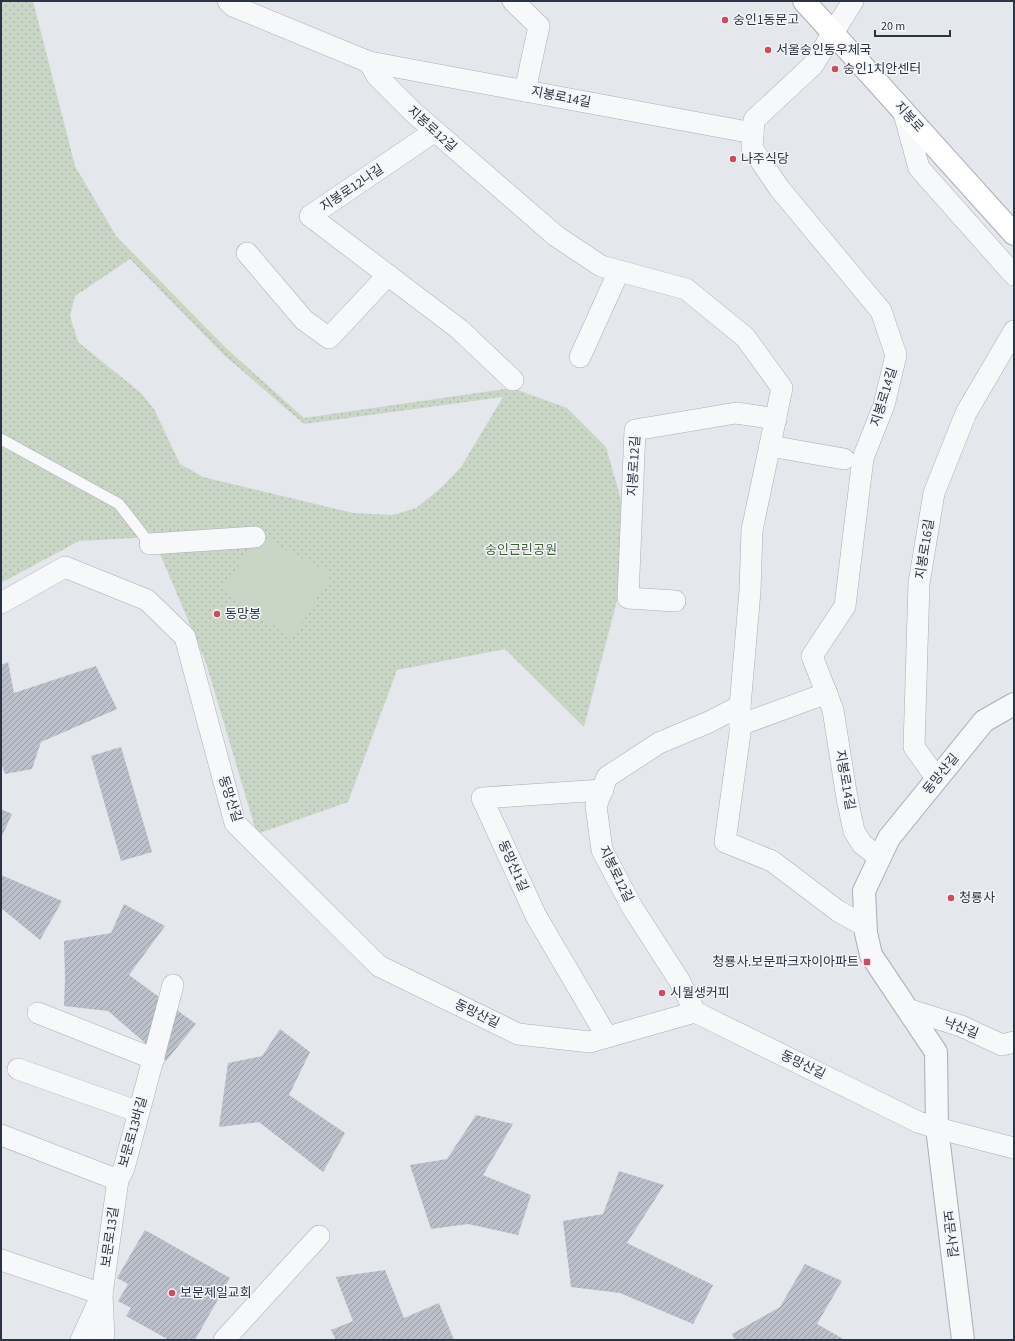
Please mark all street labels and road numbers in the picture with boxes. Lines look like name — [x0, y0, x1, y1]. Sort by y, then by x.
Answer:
street label: 지봉로14길 — [529, 82, 593, 112]
street label: 지봉로 — [890, 98, 928, 136]
street label: 지봉로12길 — [403, 102, 461, 156]
street label: 지봉로12나길 — [317, 160, 387, 216]
street label: 지봉로14길 — [867, 365, 901, 429]
street label: 지봉로12길 — [623, 435, 645, 497]
street label: 지봉로16길 — [911, 518, 939, 580]
street label: 지봉로14길 — [831, 749, 859, 811]
street label: 동망산길 — [919, 750, 963, 798]
street label: 동망산길 — [214, 773, 246, 825]
street label: 동망산1길 — [494, 838, 532, 894]
street label: 지봉로12길 — [595, 843, 637, 905]
street label: 동망산길 — [452, 995, 502, 1033]
street label: 낙산길 — [941, 1013, 981, 1043]
street label: 동망산길 — [778, 1046, 828, 1084]
street label: 보문로13바길 — [114, 1095, 152, 1169]
street label: 보문로13길 — [97, 1206, 123, 1268]
street label: 보문사길 — [938, 1209, 962, 1259]

